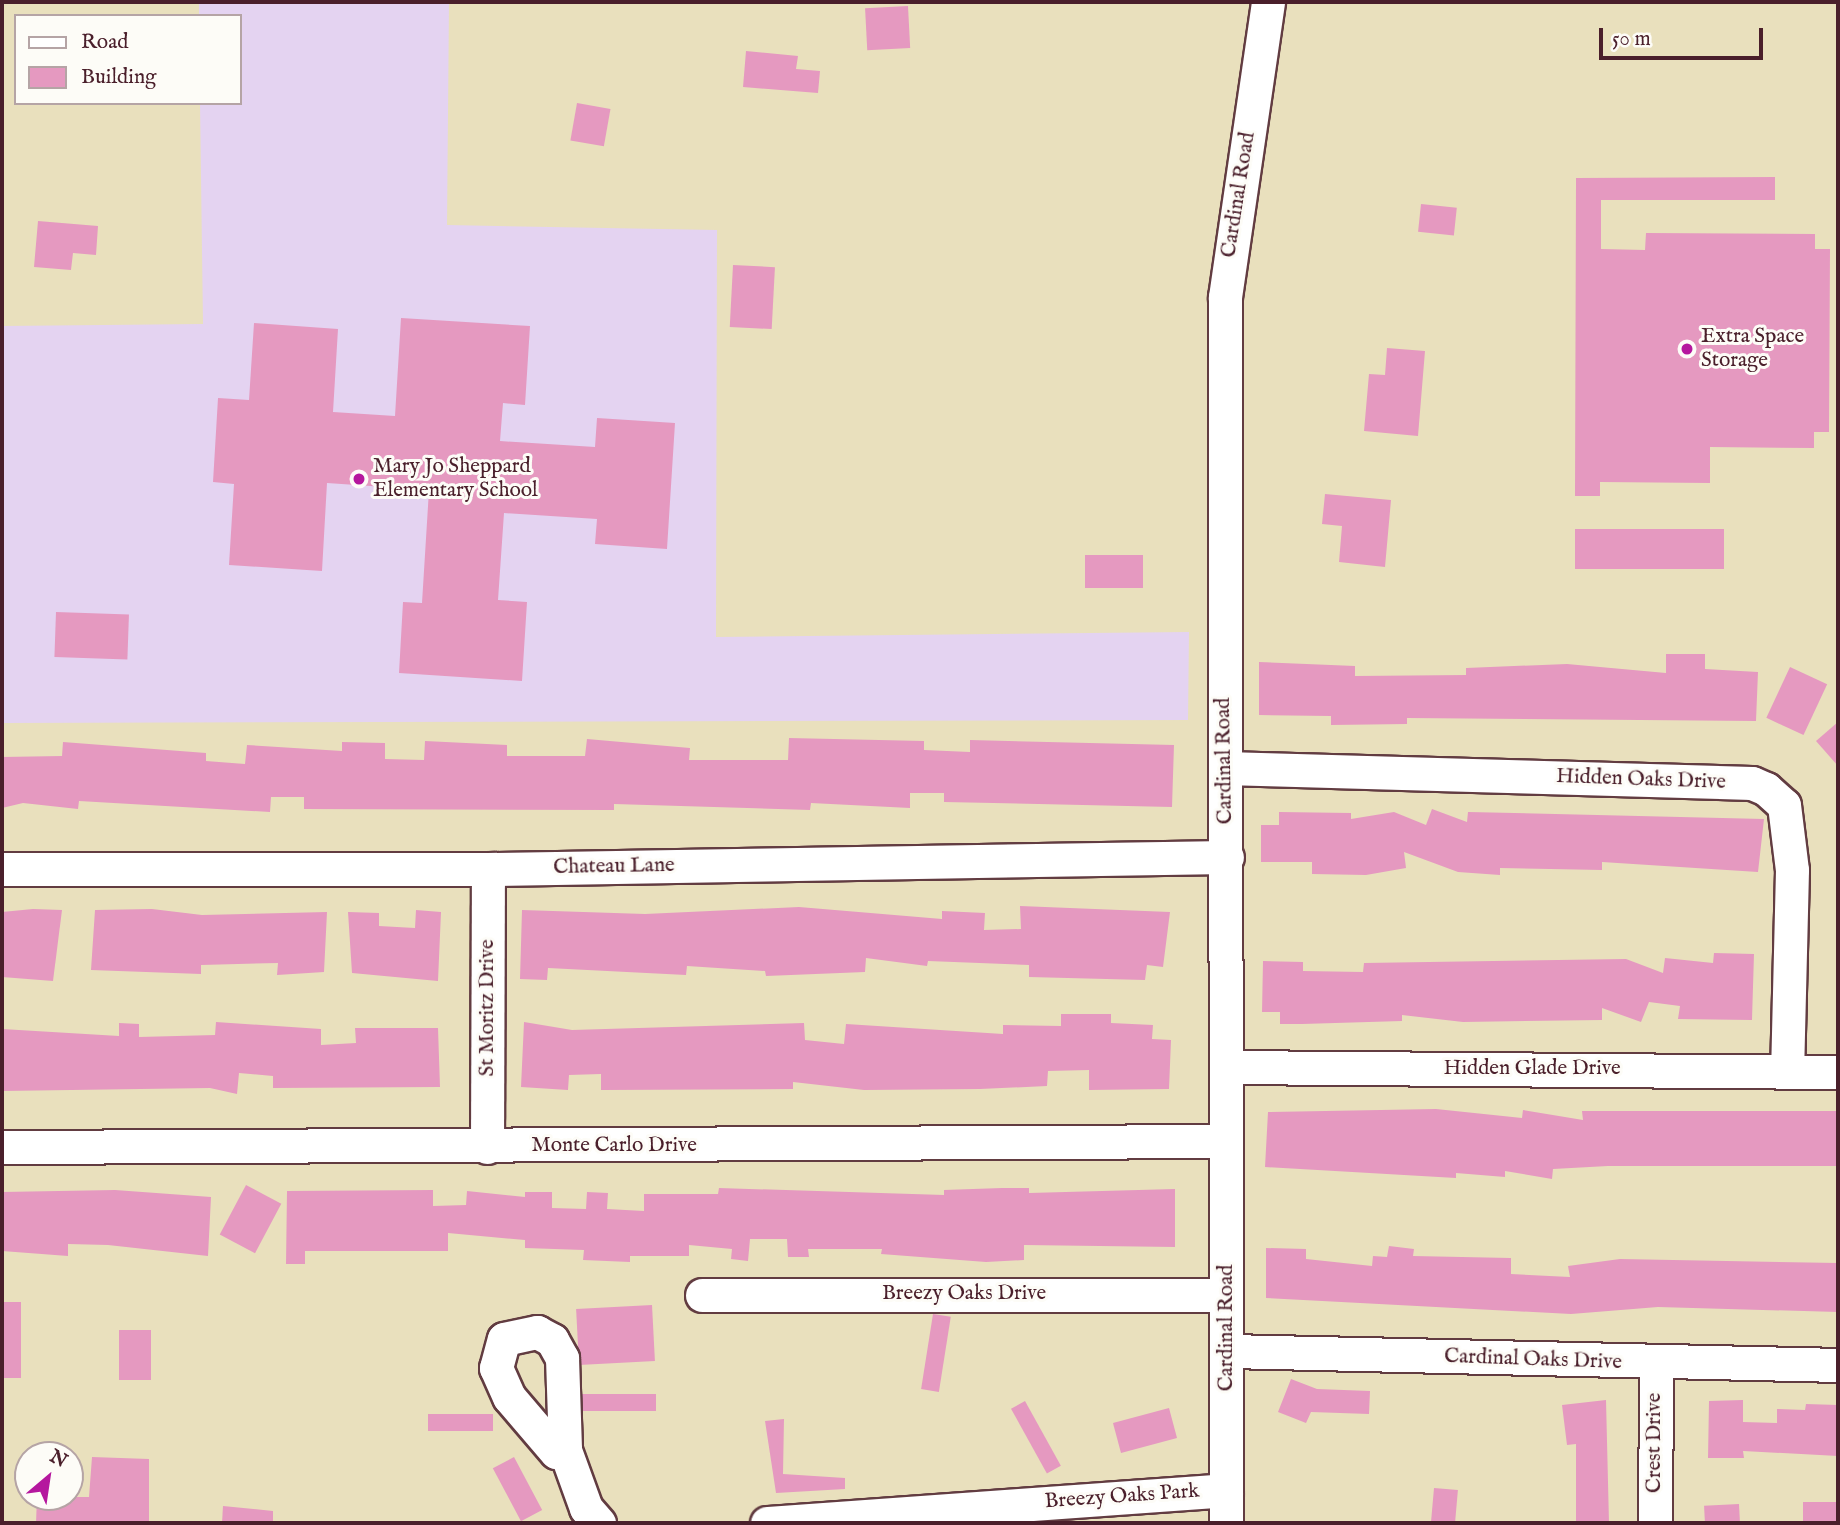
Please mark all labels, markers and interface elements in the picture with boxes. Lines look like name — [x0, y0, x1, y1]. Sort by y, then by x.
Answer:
legend — [14, 14, 242, 105]
scale bar — [1602, 14, 1766, 58]
text: 50 m — [1612, 26, 1651, 53]
text: Road — [81, 29, 128, 56]
text: Building — [81, 64, 156, 91]
street label: Cardinal Road — [1217, 130, 1261, 260]
place label: Extra Space Storage — [1701, 324, 1804, 374]
marker: Extra Space Storage — [1679, 341, 1695, 357]
place label: Mary Jo Sheppard Elementary School — [373, 454, 538, 504]
marker: Mary Jo Sheppard Elementary School — [351, 471, 367, 487]
street label: Cardinal Road — [1211, 697, 1239, 825]
street label: Hidden Oaks Drive — [1556, 764, 1726, 796]
street label: Chateau Lane — [553, 853, 675, 881]
street label: St Moritz Drive — [475, 939, 501, 1077]
street label: Hidden Glade Drive — [1443, 1056, 1621, 1082]
street label: Monte Carlo Drive — [531, 1133, 697, 1159]
street label: Cardinal Road — [1214, 1265, 1240, 1391]
street label: Breezy Oaks Drive — [882, 1281, 1046, 1307]
street label: Cardinal Oaks Drive — [1444, 1344, 1622, 1376]
street label: Crest Drive — [1642, 1393, 1668, 1493]
north arrow — [14, 1441, 84, 1511]
text: N — [45, 1445, 71, 1474]
street label: Breezy Oaks Park — [1044, 1479, 1200, 1515]

